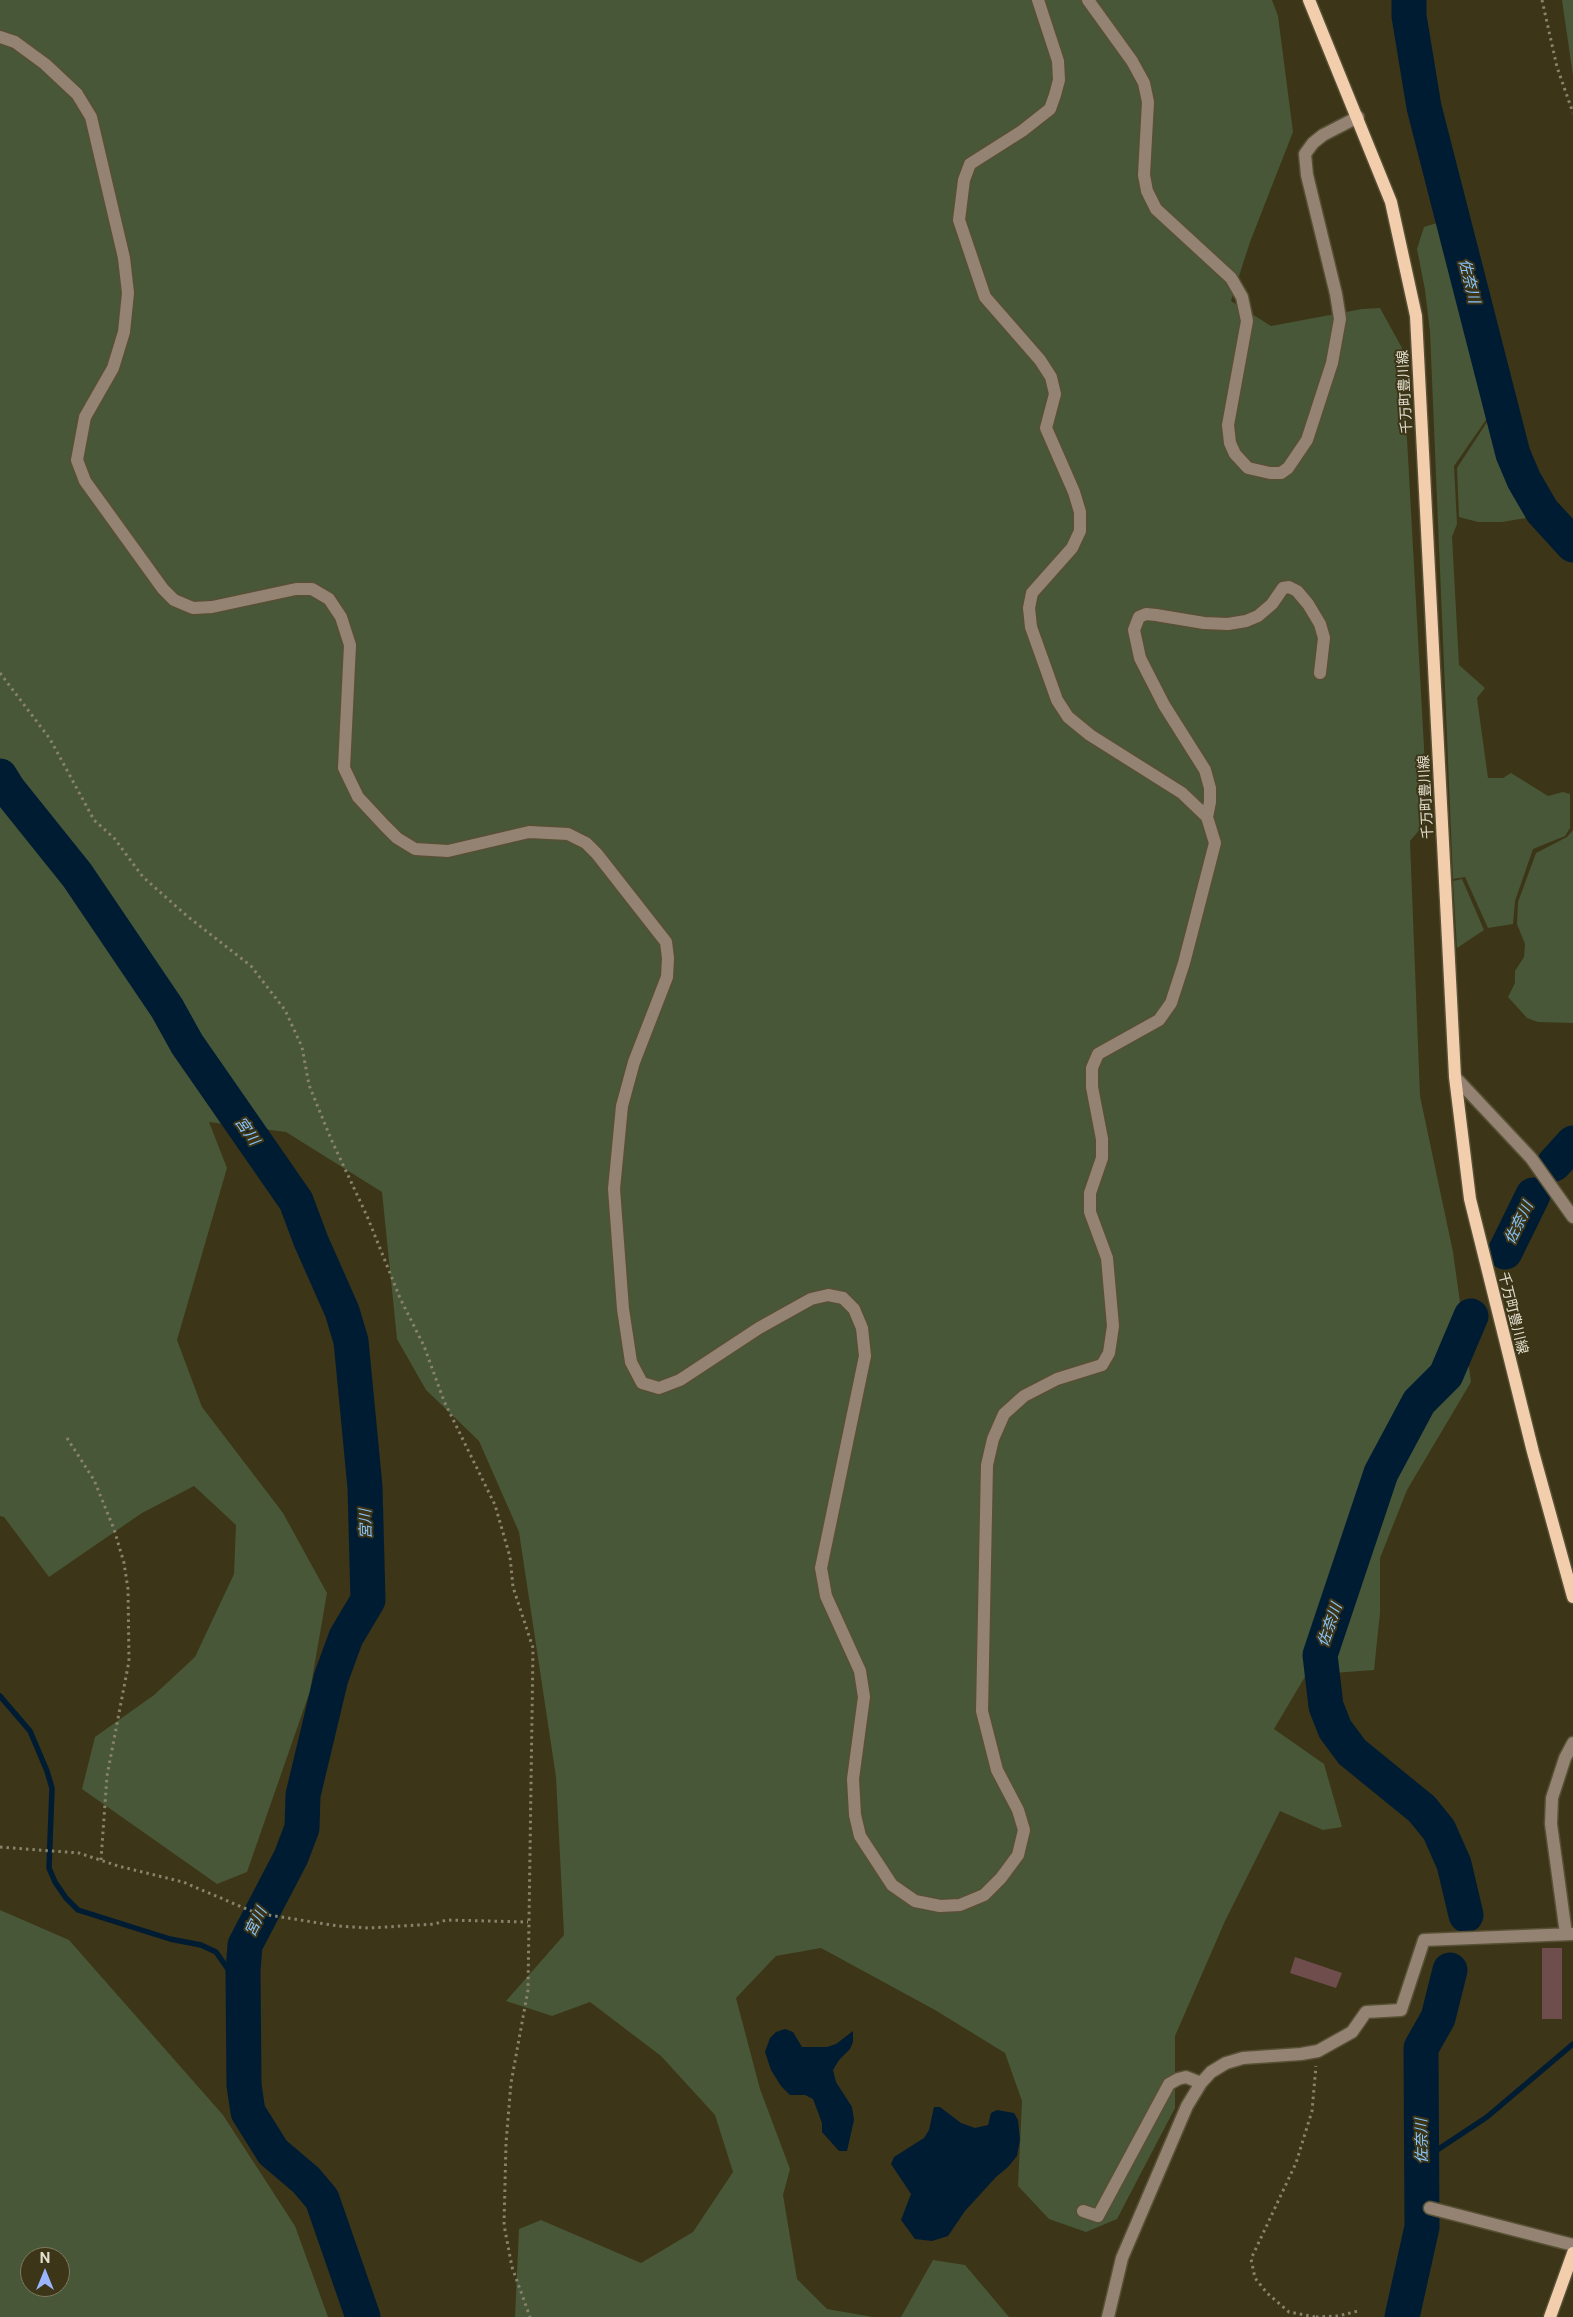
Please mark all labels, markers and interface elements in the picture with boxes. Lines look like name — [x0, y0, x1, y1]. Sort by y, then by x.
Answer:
water label: 佐奈川 — [1455, 257, 1483, 305]
street label: 千万町豊川線 — [1394, 350, 1416, 434]
street label: 千万町豊川線 — [1415, 755, 1437, 839]
water label: 宮川 — [231, 1114, 263, 1148]
water label: 佐奈川 — [1501, 1199, 1537, 1247]
street label: 千万町豊川線 — [1495, 1270, 1531, 1356]
water label: 宮川 — [357, 1509, 375, 1539]
water label: 佐奈川 — [1314, 1601, 1346, 1649]
water label: 宮川 — [241, 1905, 271, 1939]
water label: 佐奈川 — [1413, 2118, 1431, 2164]
north arrow — [20, 2247, 70, 2297]
text: N — [40, 2250, 50, 2266]

